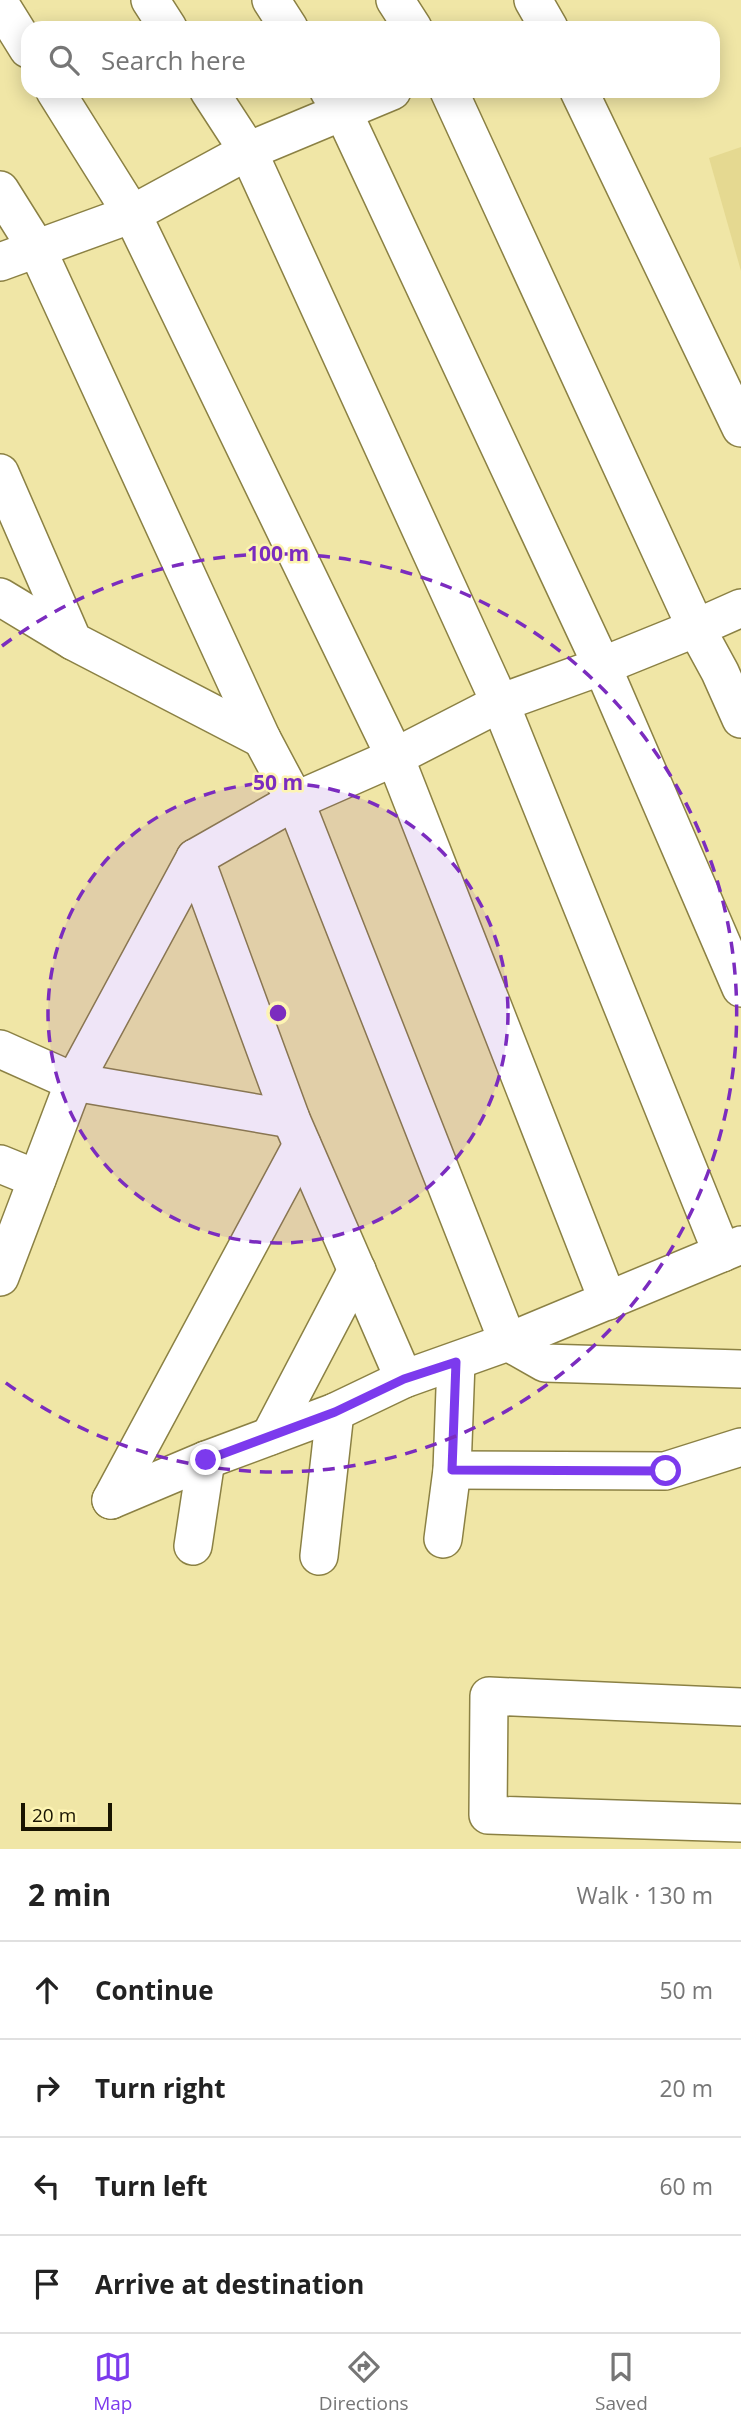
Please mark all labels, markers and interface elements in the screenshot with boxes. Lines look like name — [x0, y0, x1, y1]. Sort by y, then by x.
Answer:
search box — [21, 21, 720, 98]
icon: search — [45, 41, 83, 79]
text: Search here — [101, 42, 246, 78]
text: 100 m — [247, 539, 309, 567]
text: 50 m — [253, 768, 303, 796]
centre of rings — [266, 1001, 290, 1025]
route end — [190, 1444, 221, 1475]
route start — [650, 1455, 681, 1486]
scale bar — [21, 1800, 112, 1832]
text: 20 m — [32, 1802, 76, 1828]
text: 2 min — [28, 1874, 111, 1915]
text: Walk · 130 m — [576, 1879, 713, 1911]
icon: ahead — [28, 1971, 66, 2009]
text: Continue — [95, 1972, 214, 2008]
text: 50 m — [659, 1974, 713, 2006]
icon: right — [28, 2069, 66, 2107]
text: Turn right — [95, 2070, 226, 2106]
text: 20 m — [659, 2072, 713, 2104]
icon: left — [28, 2167, 66, 2205]
text: Turn left — [95, 2168, 207, 2204]
text: 60 m — [659, 2170, 713, 2202]
icon: arrive — [28, 2265, 66, 2303]
text: Arrive at destination — [95, 2266, 364, 2302]
tab: Map — [93, 2348, 132, 2416]
tab: Directions — [319, 2348, 409, 2416]
tab: Saved — [595, 2348, 648, 2416]

